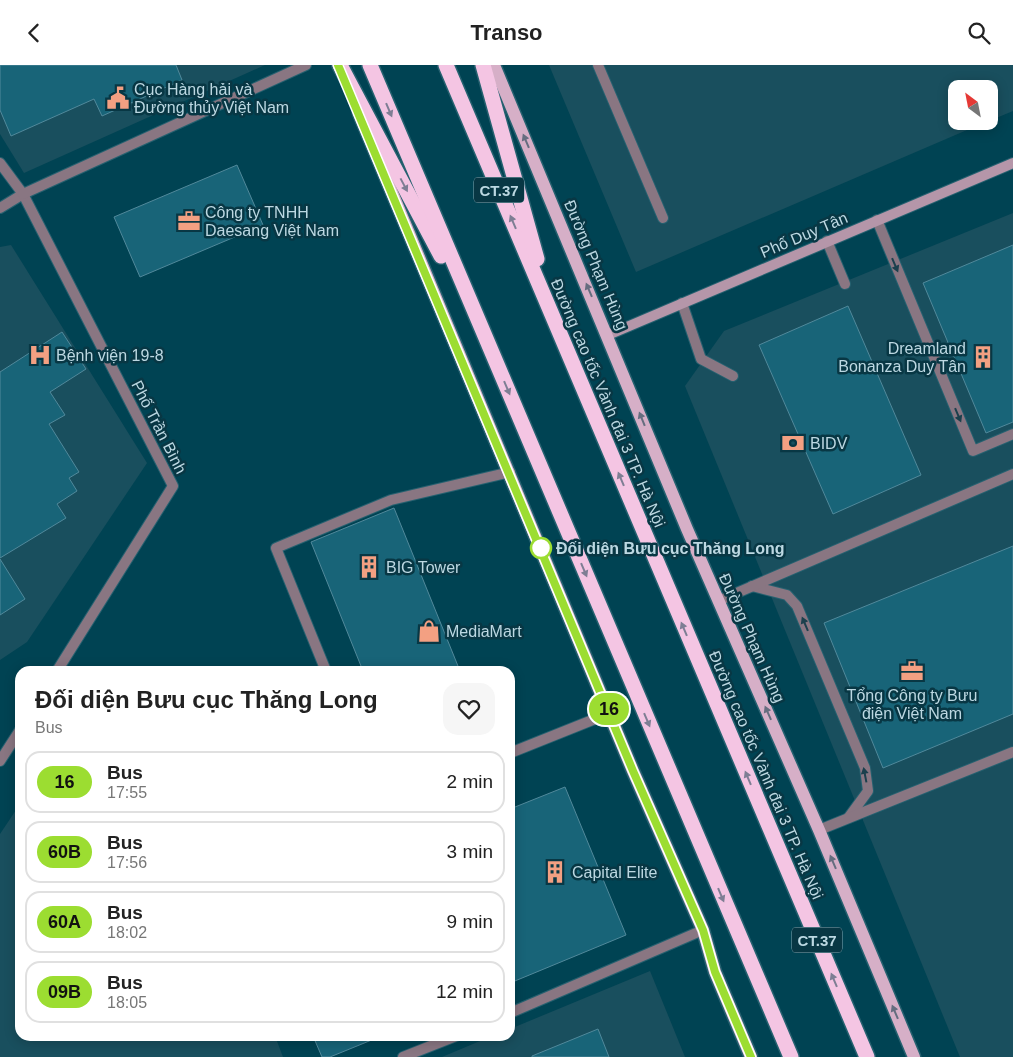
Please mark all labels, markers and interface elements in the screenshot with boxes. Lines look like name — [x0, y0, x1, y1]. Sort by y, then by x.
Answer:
icon: back — [20, 19, 48, 47]
icon: search — [965, 19, 993, 47]
text: Transo — [470, 20, 543, 45]
north arrow — [948, 80, 998, 130]
map controls — [948, 80, 998, 130]
place label: Cục Hàng hải và Đường thủy Việt Nam — [134, 81, 289, 116]
public building icon: Cục Hàng hải và Đường thủy Việt Nam — [105, 85, 131, 111]
one-way arrow — [385, 103, 393, 118]
one-way arrow — [521, 133, 529, 148]
road number: CT.37 — [474, 177, 524, 203]
one-way arrow — [400, 178, 408, 193]
street label: Đường Phạm Hùng — [561, 197, 631, 333]
place label: Công ty TNHH Daesang Việt Nam — [205, 204, 339, 239]
office icon: Công ty TNHH Daesang Việt Nam — [176, 208, 202, 234]
street label: Phố Duy Tân — [758, 209, 850, 261]
one-way arrow — [508, 215, 516, 230]
one-way arrow — [892, 258, 900, 272]
street label: Đường cao tốc Vành đai 3 TP. Hà Nội — [548, 276, 668, 530]
one-way arrow — [585, 282, 593, 297]
place label: Dreamland Bonanza Duy Tân — [838, 340, 966, 375]
hospital icon: Bệnh viện 19-8 — [27, 342, 53, 368]
building icon: Dreamland Bonanza Duy Tân — [970, 344, 996, 370]
place label: Bệnh viện 19-8 — [56, 347, 164, 364]
street label: Phố Trần Bình — [128, 378, 190, 476]
one-way arrow — [503, 381, 511, 395]
one-way arrow — [954, 408, 962, 423]
one-way arrow — [638, 411, 646, 426]
bank icon: BIDV — [780, 430, 806, 456]
place label: BIDV — [810, 435, 848, 452]
one-way arrow — [617, 472, 625, 486]
marker: Đối diện Bưu cục Thăng Long — [530, 537, 552, 559]
place label: Đối diện Bưu cục Thăng Long — [556, 540, 784, 557]
building icon: BIG Tower — [356, 554, 382, 580]
place label: BIG Tower — [386, 559, 461, 576]
one-way arrow — [580, 563, 588, 577]
street label: Đường Phạm Hùng — [716, 571, 788, 705]
one-way arrow — [800, 617, 808, 631]
shop icon: MediaMart — [416, 618, 442, 644]
one-way arrow — [680, 622, 688, 636]
place label: MediaMart — [446, 623, 522, 640]
street label: Đường cao tốc Vành đai 3 TP. Hà Nội — [706, 648, 826, 902]
office icon: Tổng Công ty Bưu điện Việt Nam — [899, 658, 925, 684]
button: heart — [443, 683, 495, 735]
text: Đối diện Bưu cục Thăng Long — [35, 686, 378, 713]
place label: Tổng Công ty Bưu điện Việt Nam — [847, 687, 977, 722]
line badge: 16 — [586, 693, 632, 725]
text: 16 — [599, 699, 619, 719]
one-way arrow — [763, 706, 771, 720]
one-way arrow — [643, 713, 651, 727]
text: Bus — [35, 719, 63, 736]
text: Bus — [107, 762, 143, 783]
one-way arrow — [861, 766, 869, 782]
text: 2 min — [447, 771, 493, 792]
one-way arrow — [743, 771, 751, 785]
text: 16 — [54, 772, 75, 792]
text: 17:55 — [107, 784, 147, 801]
text: Bus — [107, 832, 143, 853]
text: 3 min — [447, 841, 493, 862]
text: 60B — [48, 842, 81, 862]
text: 17:56 — [107, 854, 147, 871]
one-way arrow — [828, 855, 836, 869]
building icon: Capital Elite — [542, 859, 568, 885]
place label: Capital Elite — [572, 864, 657, 881]
one-way arrow — [718, 888, 726, 902]
text: Bus — [107, 902, 143, 923]
text: 9 min — [447, 911, 493, 932]
text: 60A — [48, 912, 81, 932]
text: 18:02 — [107, 924, 147, 941]
road number: CT.37 — [792, 927, 842, 953]
text: Bus — [107, 972, 143, 993]
one-way arrow — [830, 973, 838, 987]
text: 12 min — [436, 981, 493, 1002]
text: 09B — [48, 982, 81, 1002]
text: 18:05 — [107, 994, 147, 1011]
one-way arrow — [891, 1004, 899, 1019]

